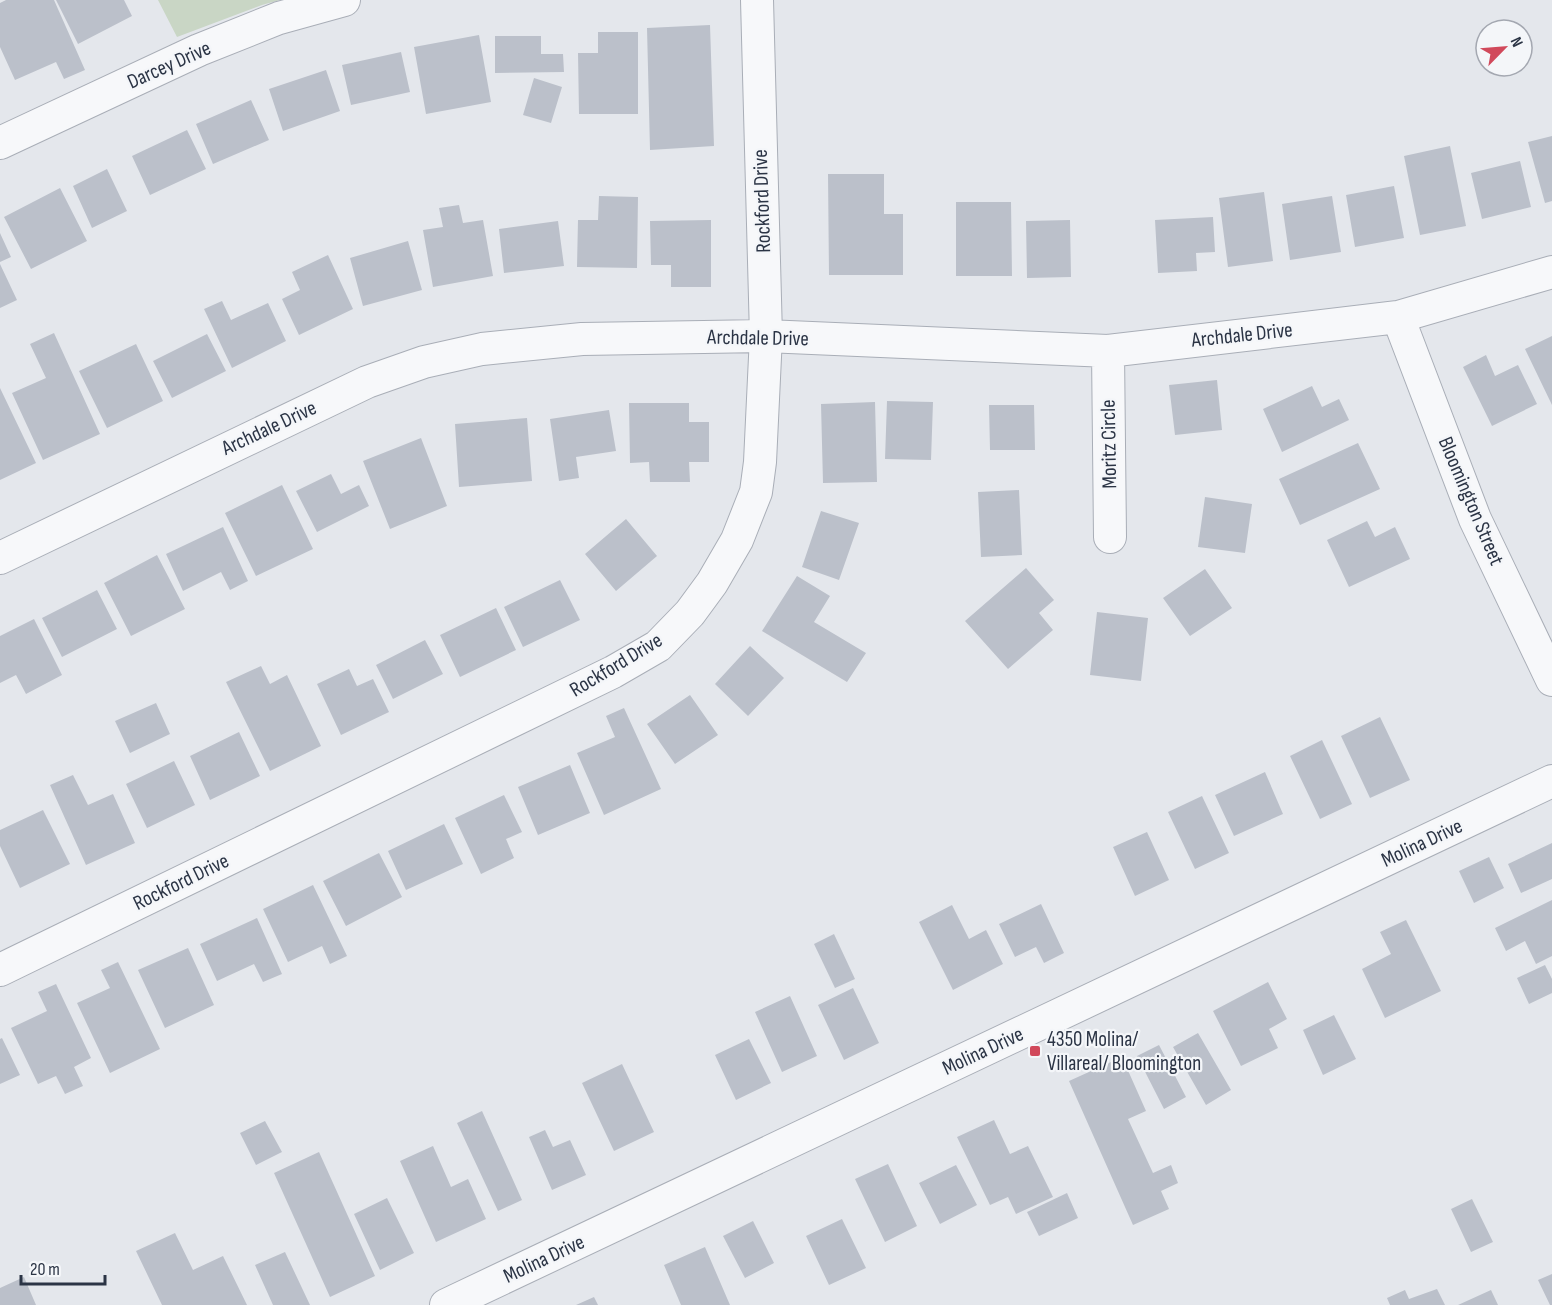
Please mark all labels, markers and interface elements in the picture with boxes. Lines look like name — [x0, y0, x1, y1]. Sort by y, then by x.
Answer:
north arrow — [1474, 18, 1534, 78]
text: N — [1506, 34, 1527, 50]
street label: Darcey Drive — [123, 36, 215, 94]
street label: Rockford Drive — [748, 149, 776, 253]
street label: Archdale Drive — [1189, 317, 1294, 353]
street label: Archdale Drive — [706, 325, 809, 351]
street label: Archdale Drive — [217, 395, 320, 461]
street label: Moritz Circle — [1096, 399, 1122, 489]
street label: Bloomington Street — [1433, 433, 1509, 569]
street label: Rockford Drive — [565, 628, 667, 702]
street label: Molina Drive — [1378, 813, 1466, 873]
street label: Rockford Drive — [129, 848, 233, 916]
street label: Molina Drive — [939, 1021, 1027, 1081]
place label: 4350 Molina/ Villareal/ Bloomington — [1047, 1027, 1201, 1076]
marker: 4350 Molina/ Villareal/ Bloomington — [1028, 1044, 1042, 1058]
street label: Molina Drive — [500, 1229, 588, 1289]
scale bar — [21, 1248, 105, 1286]
text: 20 m — [30, 1259, 60, 1280]

